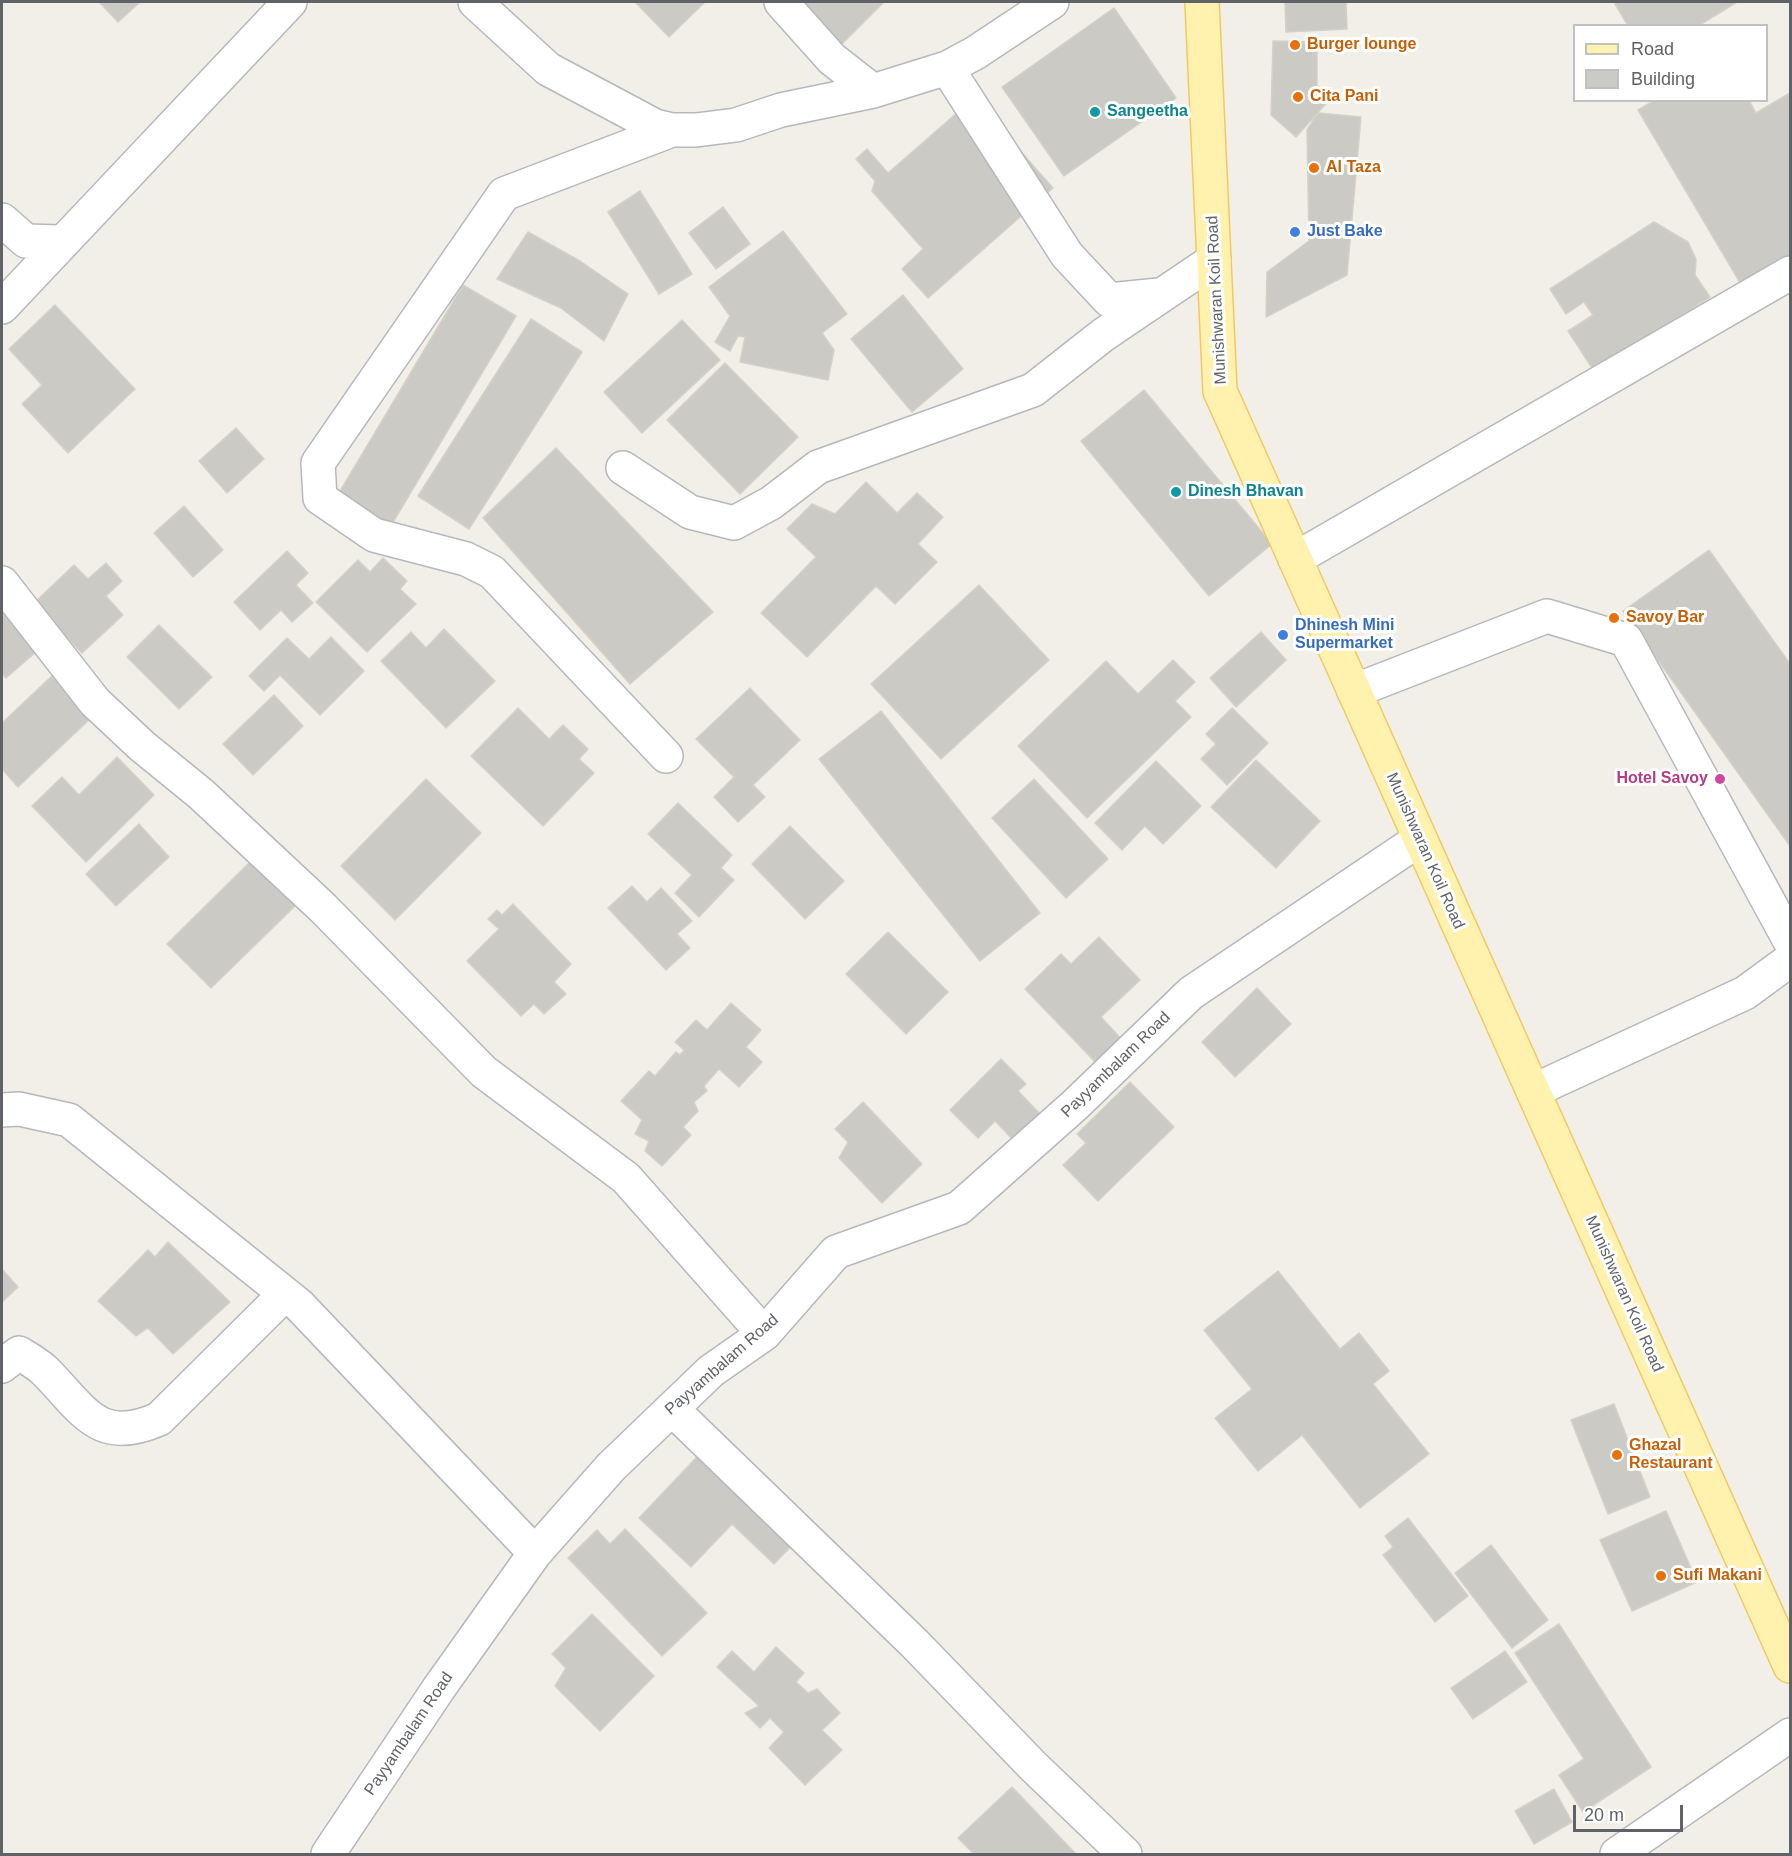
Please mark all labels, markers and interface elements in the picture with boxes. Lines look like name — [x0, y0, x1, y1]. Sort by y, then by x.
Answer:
legend — [1573, 24, 1768, 102]
place label: Burger lounge — [1307, 35, 1416, 55]
marker: Burger lounge — [1288, 38, 1302, 52]
text: Road — [1631, 39, 1674, 59]
text: Building — [1631, 69, 1695, 89]
place label: Cita Pani — [1310, 87, 1378, 107]
marker: Cita Pani — [1291, 90, 1305, 104]
place label: Sangeetha — [1107, 102, 1188, 122]
marker: Sangeetha — [1088, 105, 1102, 119]
place label: Al Taza — [1326, 158, 1381, 178]
marker: Al Taza — [1307, 161, 1321, 175]
street label: Munishwaran Koil Road — [1203, 215, 1231, 385]
place label: Just Bake — [1307, 222, 1383, 242]
marker: Just Bake — [1288, 225, 1302, 239]
place label: Dinesh Bhavan — [1188, 482, 1304, 502]
marker: Dinesh Bhavan — [1169, 485, 1183, 499]
place label: Savoy Bar — [1626, 608, 1704, 628]
marker: Savoy Bar — [1607, 611, 1621, 625]
place label: Dhinesh Mini Supermarket — [1295, 616, 1395, 654]
marker: Dhinesh Mini Supermarket — [1276, 628, 1290, 642]
place label: Hotel Savoy — [1616, 769, 1708, 789]
street label: Munishwaran Koil Road — [1382, 770, 1468, 932]
marker: Hotel Savoy — [1713, 772, 1727, 786]
street label: Payyambalam Road — [1058, 1008, 1174, 1122]
street label: Munishwaran Koil Road — [1581, 1213, 1667, 1375]
street label: Payyambalam Road — [661, 1310, 783, 1420]
place label: Ghazal Restaurant — [1629, 1436, 1713, 1474]
marker: Ghazal Restaurant — [1610, 1448, 1624, 1462]
place label: Sufi Makani — [1673, 1566, 1762, 1586]
marker: Sufi Makani — [1654, 1569, 1668, 1583]
street label: Payyambalam Road — [361, 1669, 457, 1799]
scale bar — [1576, 1793, 1686, 1831]
text: 20 m — [1584, 1805, 1624, 1825]

